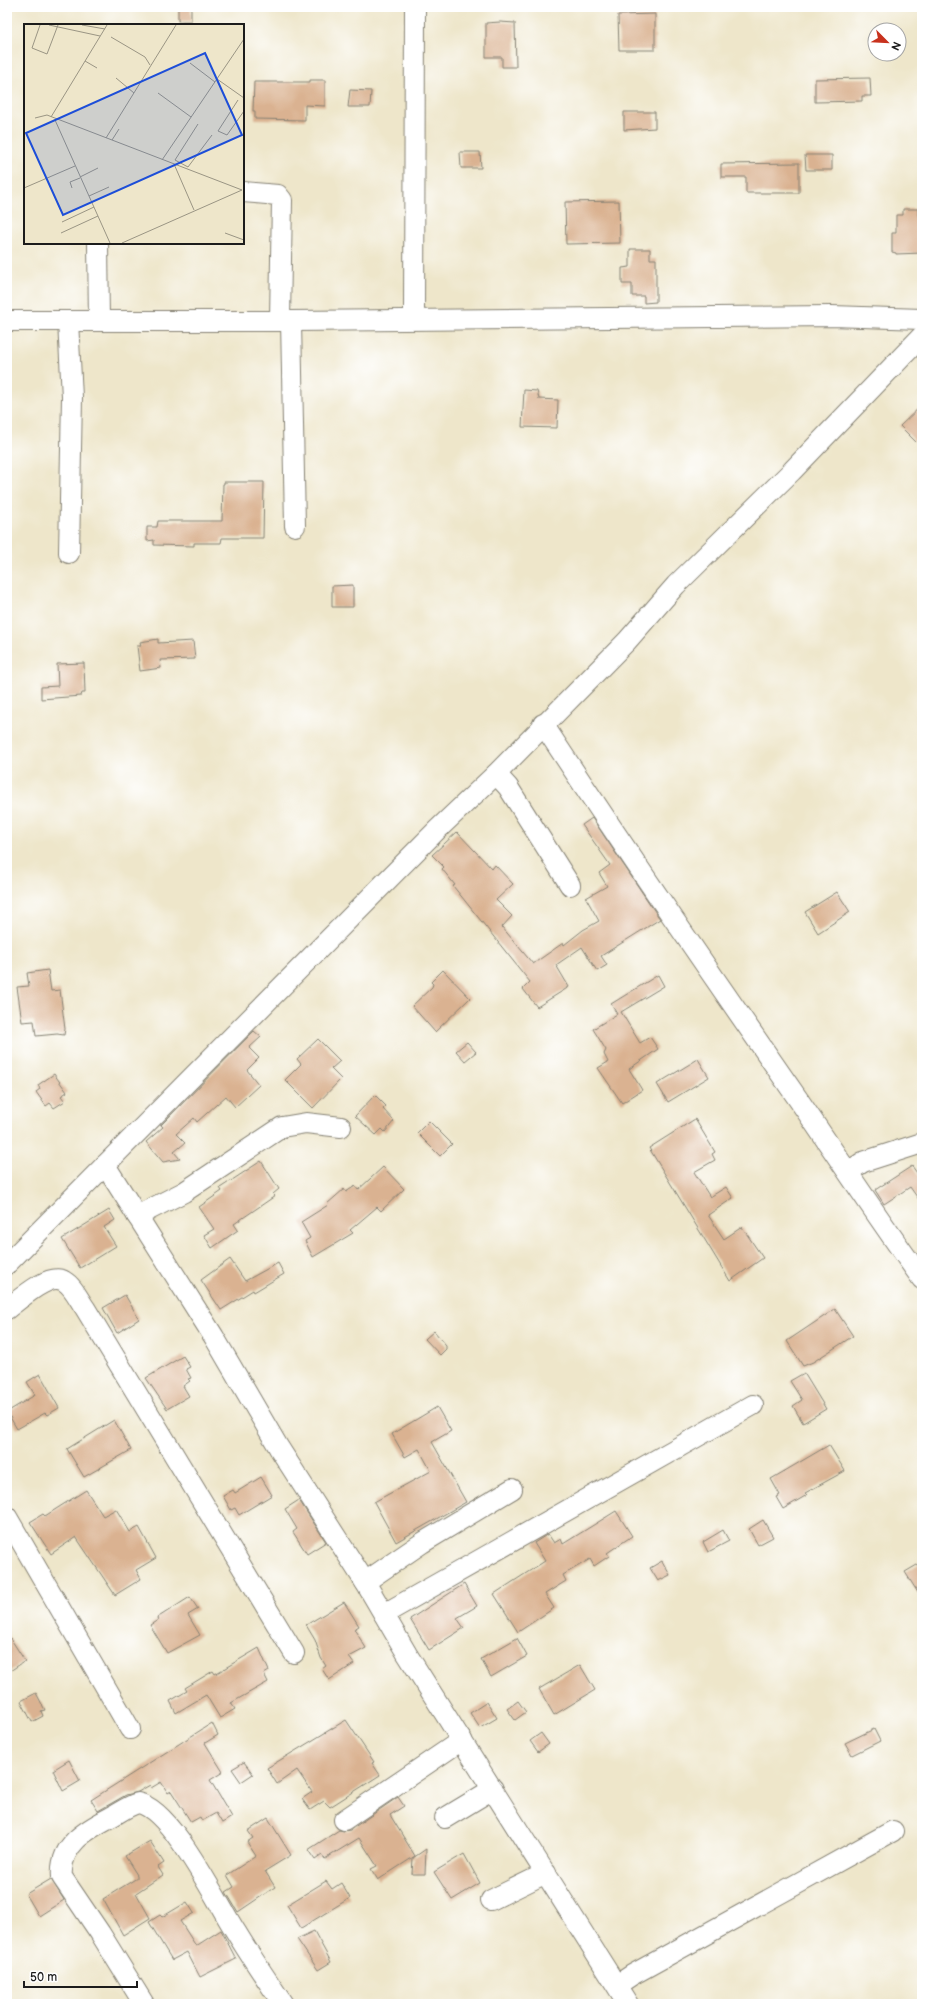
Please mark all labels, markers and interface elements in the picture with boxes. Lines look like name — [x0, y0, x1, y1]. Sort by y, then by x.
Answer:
north arrow — [867, 22, 907, 62]
inset map — [24, 24, 244, 244]
text: N — [888, 39, 903, 52]
scale bar — [24, 1963, 137, 1989]
text: 50 m — [30, 1970, 57, 1985]

